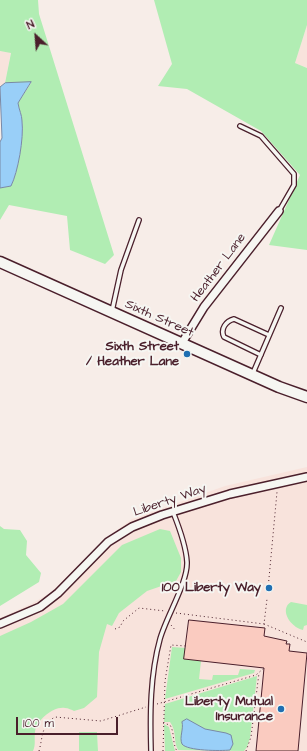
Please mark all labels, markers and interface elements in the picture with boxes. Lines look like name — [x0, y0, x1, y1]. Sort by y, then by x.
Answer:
north arrow — [16, 16, 56, 56]
text: N — [24, 17, 37, 33]
street label: Heather Lane — [188, 231, 250, 305]
street label: Sixth Street — [122, 297, 196, 341]
place label: Sixth Street / Heather Lane — [86, 339, 179, 370]
marker: Sixth Street / Heather Lane — [182, 349, 192, 359]
street label: Liberty Way — [132, 481, 208, 521]
place label: 100 Liberty Way — [162, 580, 261, 596]
marker: 100 Liberty Way — [264, 583, 274, 593]
place label: Liberty Mutual Insurance — [185, 694, 273, 725]
marker: Liberty Mutual Insurance — [276, 704, 286, 714]
scale bar — [18, 709, 120, 735]
text: 100 m — [23, 715, 54, 732]

